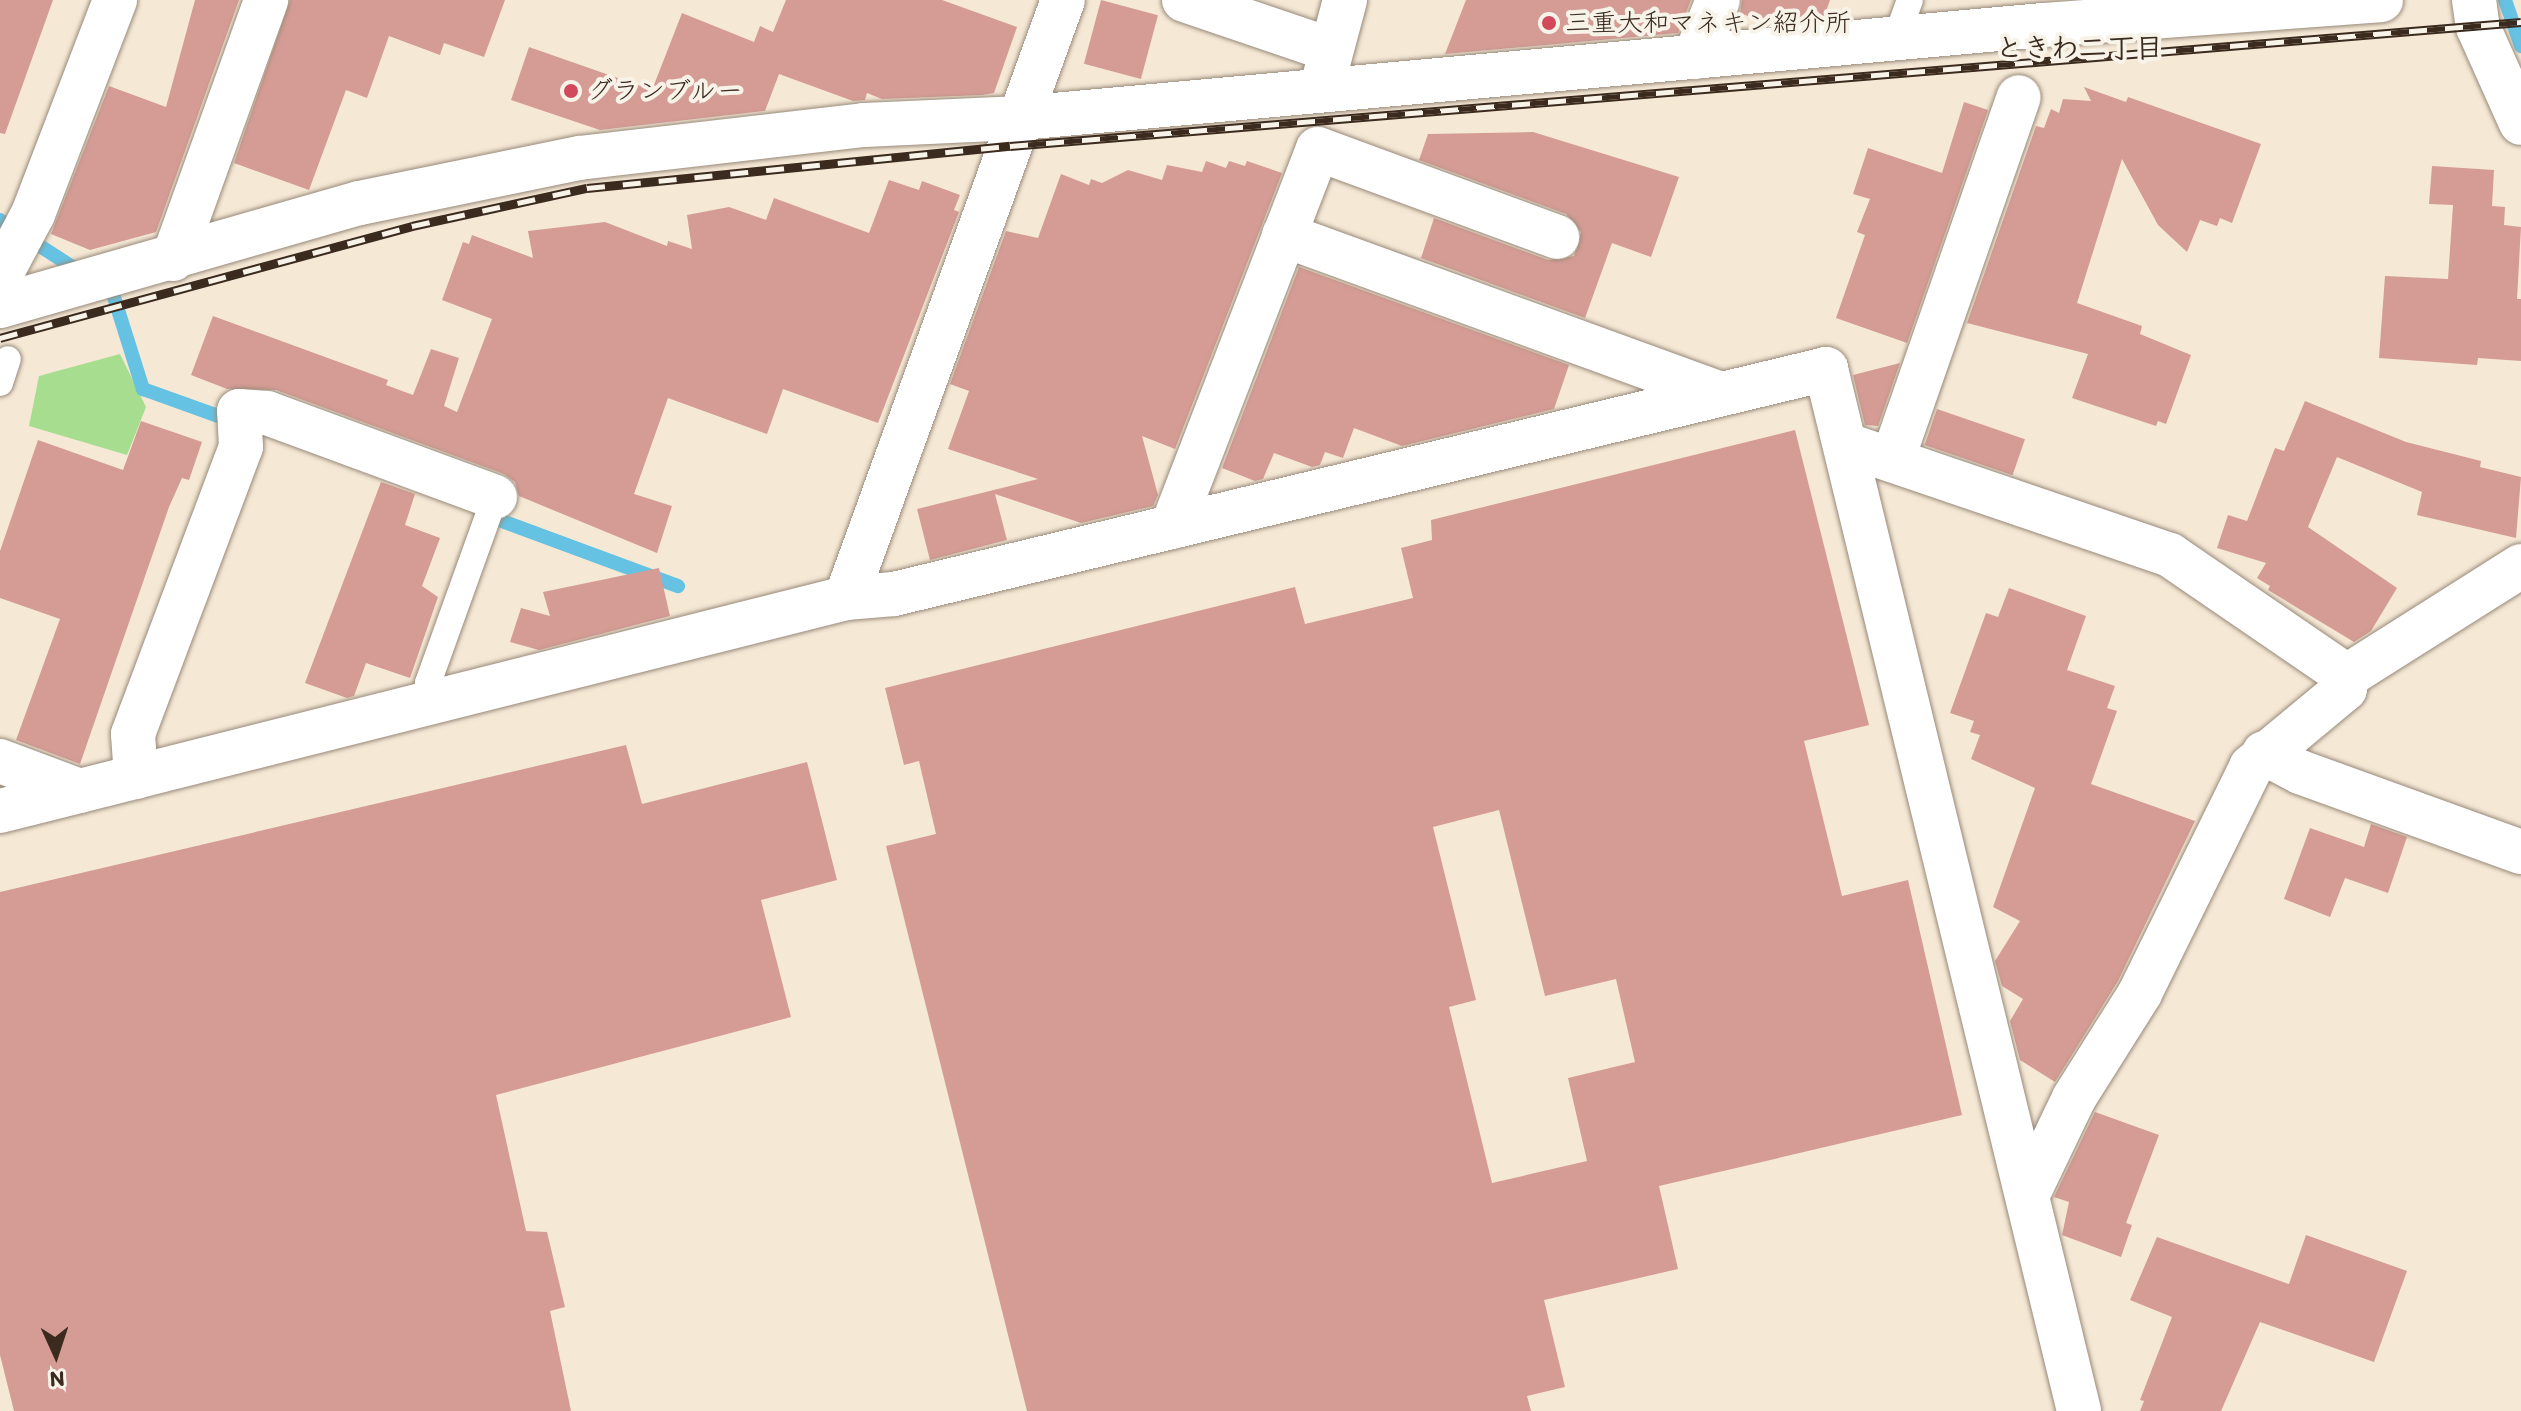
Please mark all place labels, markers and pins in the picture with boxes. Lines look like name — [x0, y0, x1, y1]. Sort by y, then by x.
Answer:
place label: 三重大和マネキン紹介所 — [1565, 7, 1851, 39]
marker: 三重大和マネキン紹介所 — [1540, 14, 1558, 32]
place label: グランブルー — [587, 75, 744, 107]
marker: グランブルー — [562, 82, 580, 100]

